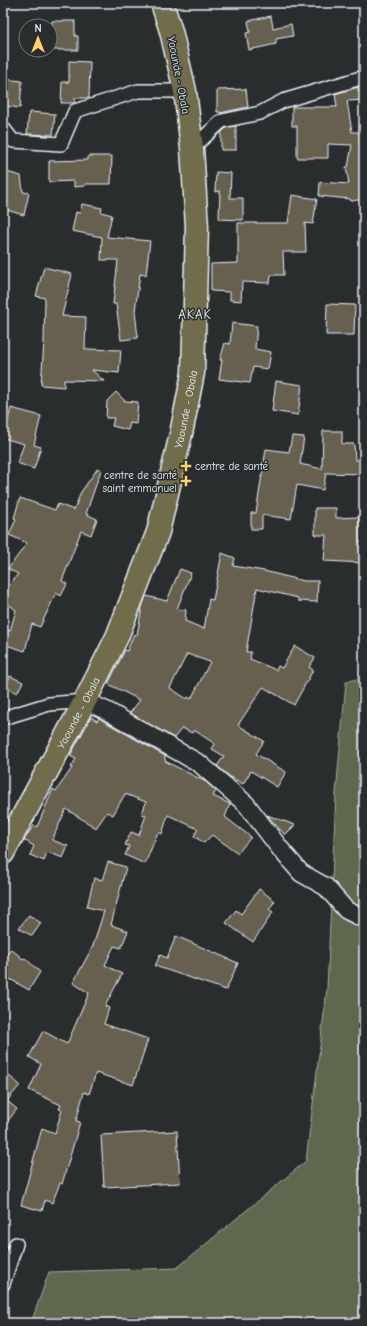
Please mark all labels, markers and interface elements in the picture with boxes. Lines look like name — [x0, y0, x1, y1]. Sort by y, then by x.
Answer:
north arrow — [18, 18, 58, 58]
text: N — [34, 22, 42, 35]
street label: Yaounde - Obala — [165, 35, 192, 115]
district label: AKAK — [178, 307, 212, 322]
street label: Yaounde - Obala — [172, 369, 200, 449]
marker: centre de santé — [180, 460, 192, 472]
place label: centre de santé — [195, 460, 269, 473]
place label: centre de santé saint emmanuel — [102, 469, 177, 495]
marker: centre de santé saint emmanuel — [180, 475, 192, 487]
street label: Yaounde - Obala — [54, 675, 103, 751]

